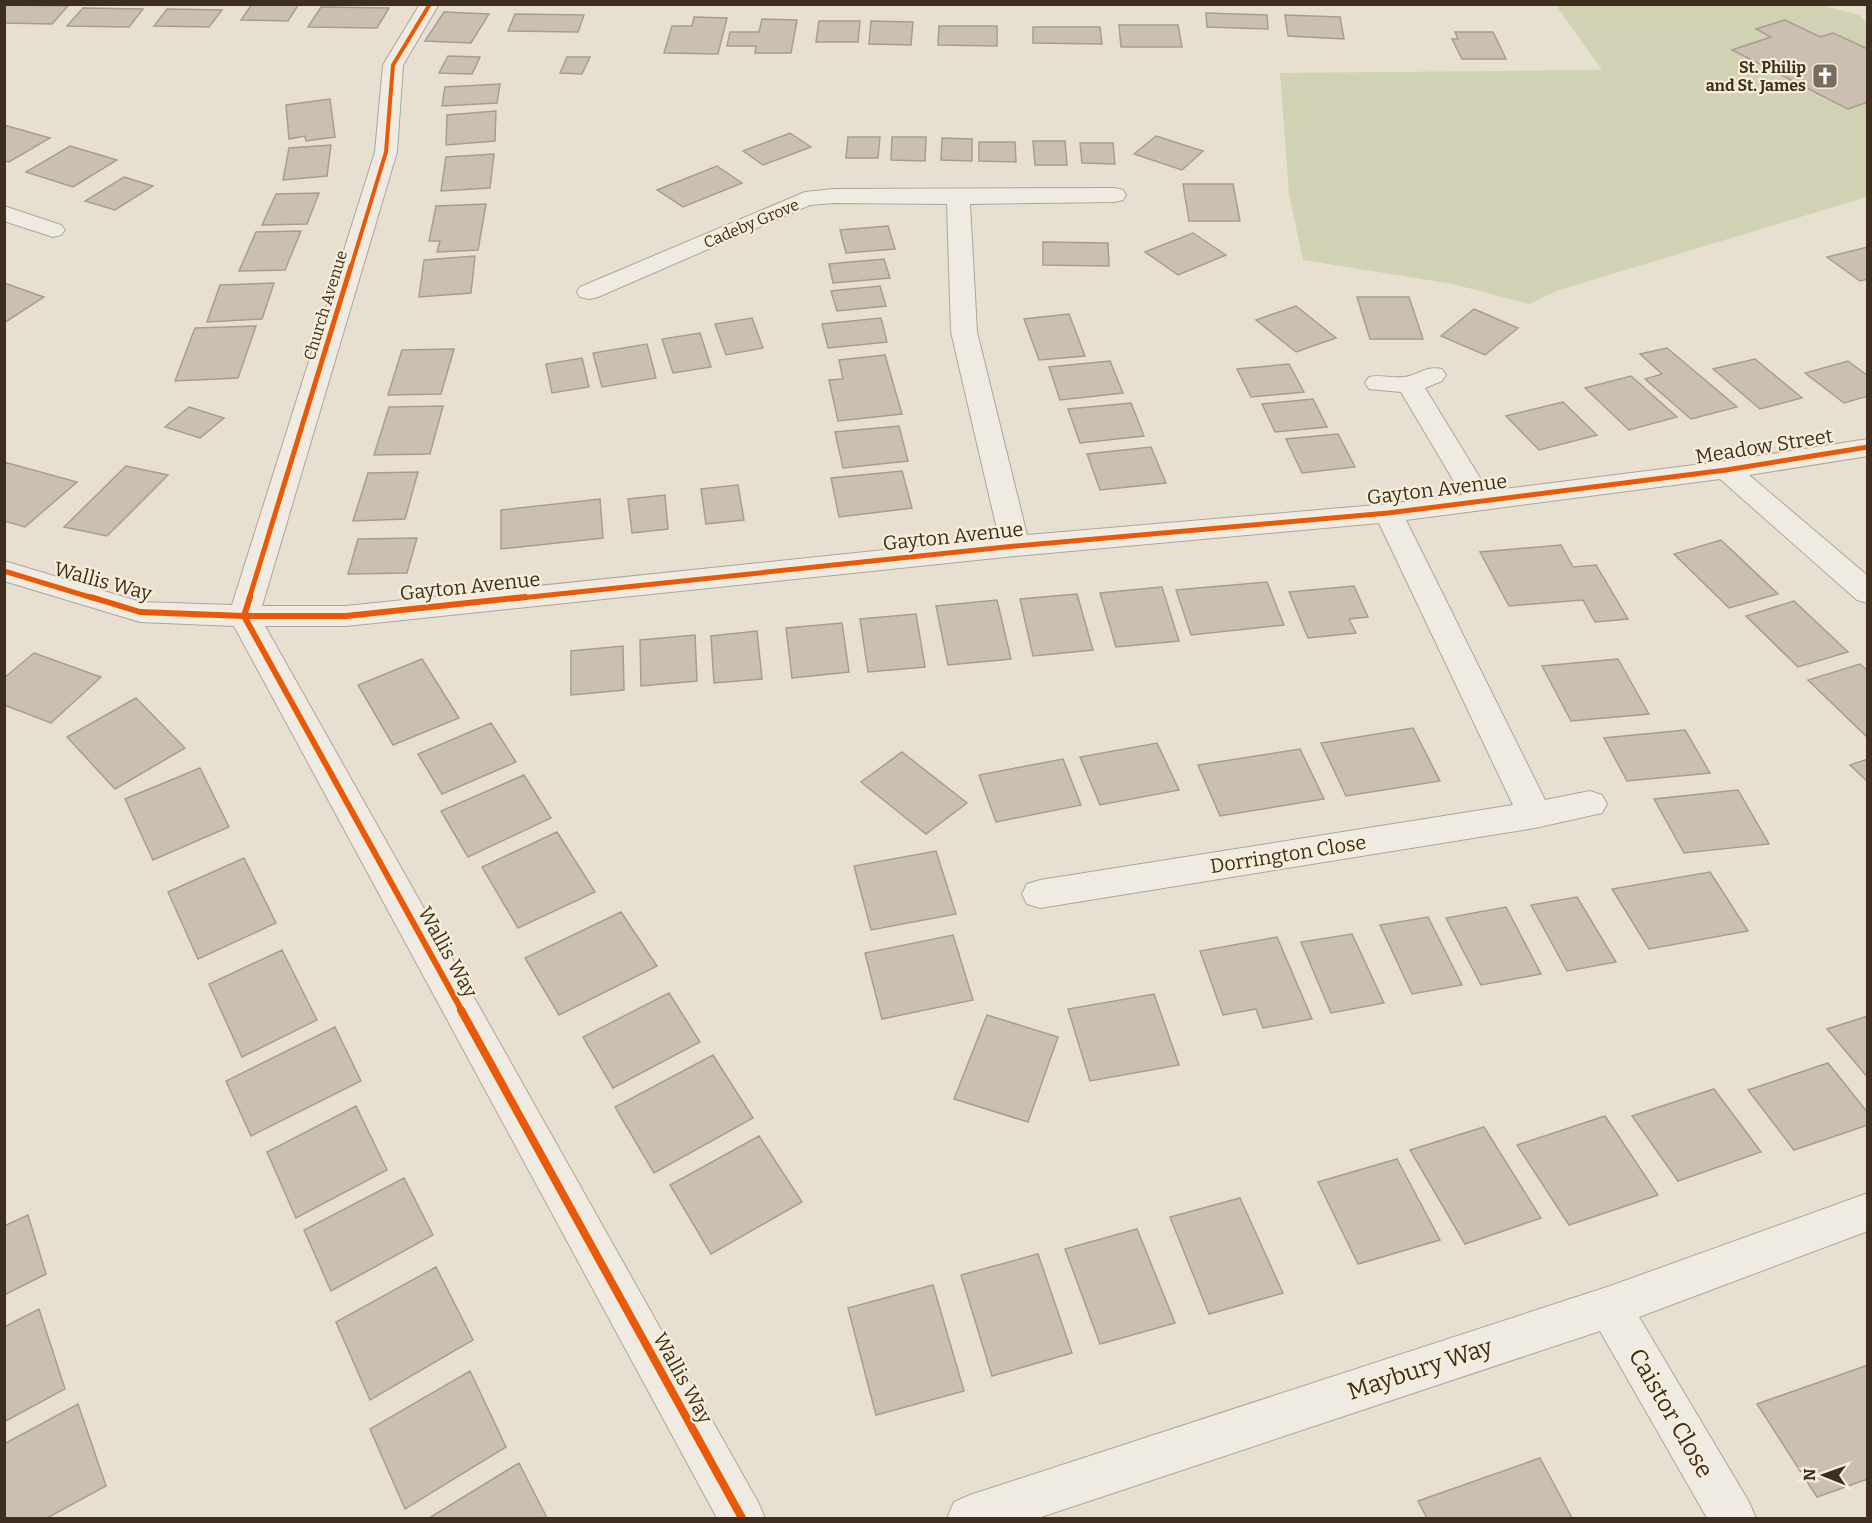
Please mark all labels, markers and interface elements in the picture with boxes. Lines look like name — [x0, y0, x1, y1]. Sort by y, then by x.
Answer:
place label: St. Philip and St. James — [1706, 58, 1806, 95]
church icon: St. Philip and St. James — [1810, 61, 1840, 91]
street label: Cadeby Grove — [701, 195, 802, 252]
street label: Church Avenue — [300, 248, 351, 362]
street label: Meadow Street — [1694, 423, 1834, 469]
street label: Gayton Avenue — [1366, 468, 1508, 510]
street label: Gayton Avenue — [882, 517, 1024, 555]
street label: Wallis Way — [51, 556, 155, 606]
street label: Gayton Avenue — [399, 567, 541, 605]
street label: Dorrington Close — [1208, 830, 1368, 878]
street label: Wallis Way — [413, 902, 483, 1002]
street label: Wallis Way — [648, 1328, 718, 1428]
street label: Maybury Way — [1344, 1332, 1496, 1406]
street label: Caistor Close — [1623, 1343, 1719, 1483]
north arrow — [1794, 1445, 1854, 1505]
text: N — [1800, 1468, 1819, 1481]

